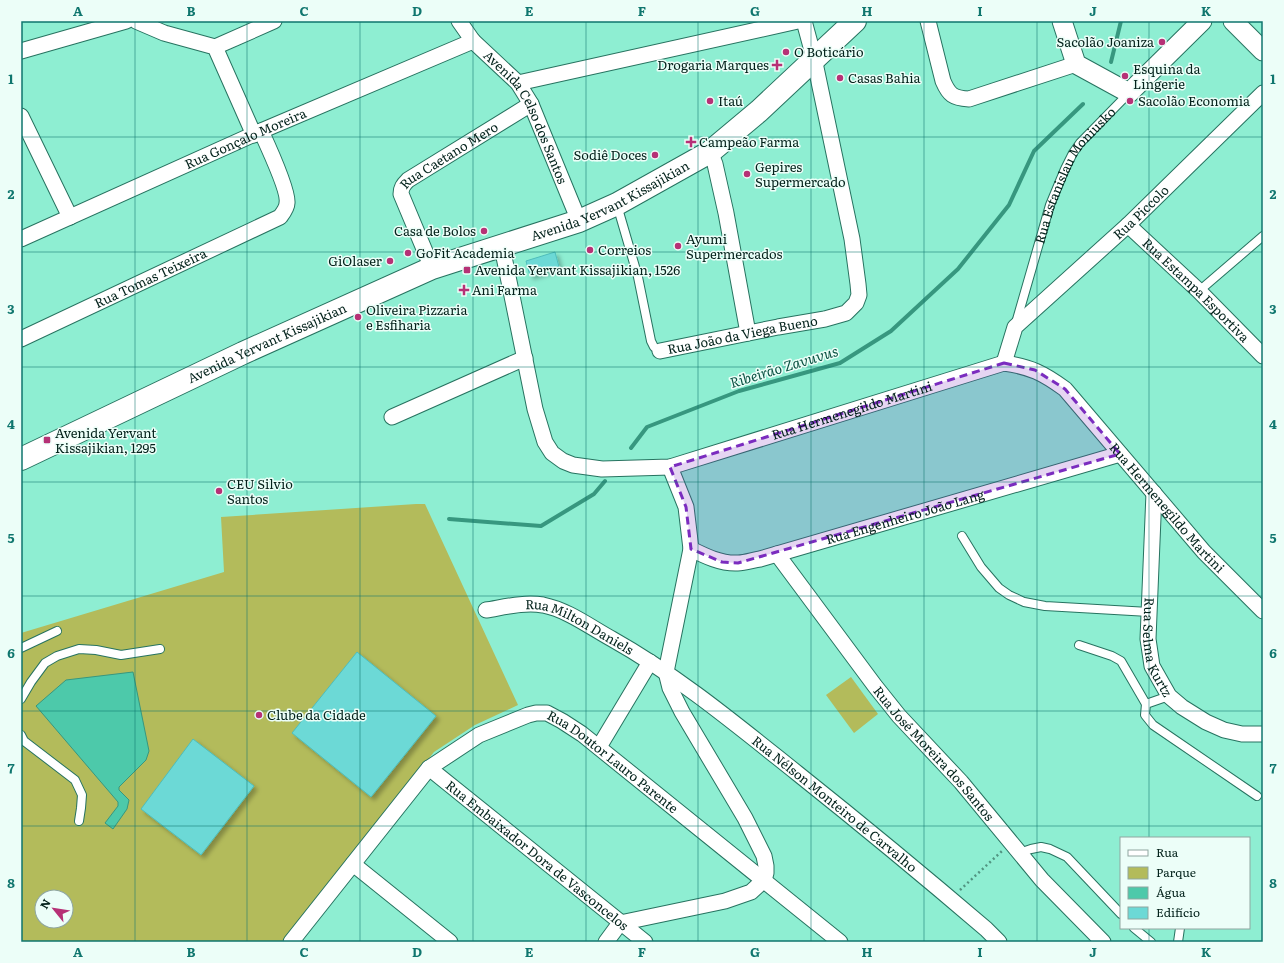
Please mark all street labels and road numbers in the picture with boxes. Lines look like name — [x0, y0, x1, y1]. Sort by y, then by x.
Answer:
street label: Avenida Celso dos Santos — [480, 46, 573, 187]
street label: Rua Estanislau Moniusko — [1029, 102, 1120, 246]
street label: Rua Gonçalo Moreira — [181, 103, 309, 173]
street label: Rua Caetano Mero — [394, 117, 502, 192]
street label: Avenida Yervant Kissajikian — [528, 155, 693, 245]
street label: Rua Piccolo — [1108, 180, 1173, 243]
street label: Rua Estampa Esportiva — [1139, 233, 1254, 346]
street label: Rua Tomas Teixeira — [91, 243, 209, 312]
street label: Avenida Yervant Kissajikian — [184, 298, 350, 387]
street label: Rua João da Viega Bueno — [665, 310, 819, 358]
street label: Rua Hermenegildo Martini — [769, 376, 935, 444]
street label: Rua Hermenegildo Martini — [1106, 438, 1230, 577]
street label: Rua Engenheiro João Lang — [823, 484, 987, 548]
street label: Rua Milton Daniels — [525, 594, 638, 659]
street label: Rua Selma Kurtz — [1139, 597, 1177, 700]
street label: Rua José Moreira dos Santos — [869, 682, 999, 825]
street label: Rua Doutor Lauro Parente — [544, 705, 683, 817]
street label: Rua Nélson Monteiro de Carvalho — [748, 731, 922, 876]
street label: Rua Embaixador Dora de Vasconcelos — [442, 775, 633, 934]

